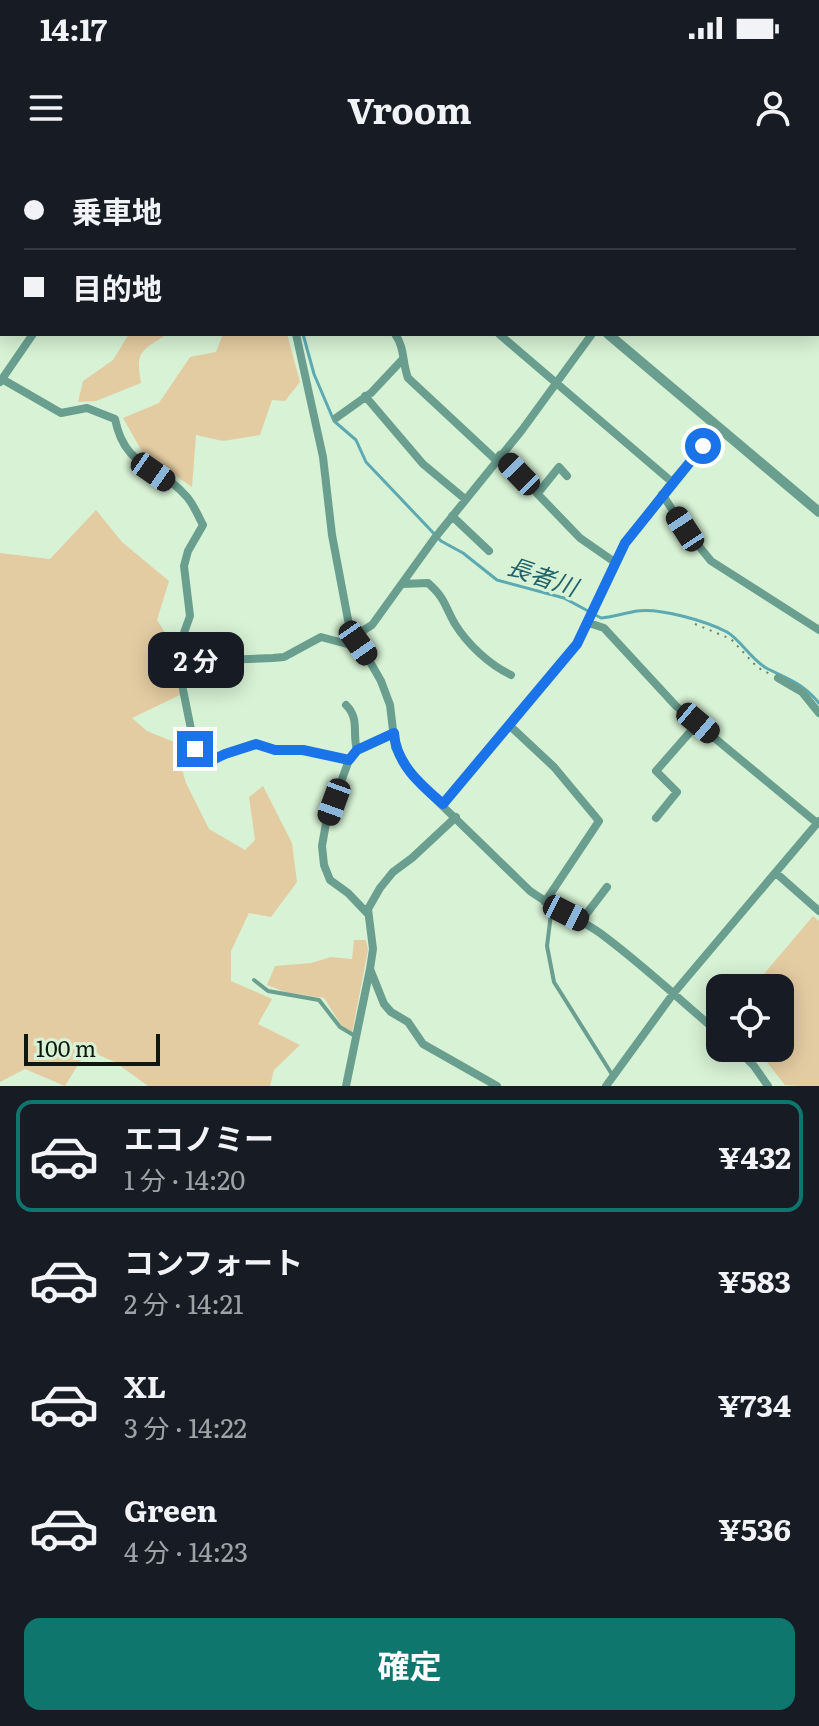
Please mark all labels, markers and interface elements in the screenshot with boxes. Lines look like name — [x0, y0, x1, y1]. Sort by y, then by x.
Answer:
text: 14:17 — [40, 6, 107, 50]
text: Vroom — [347, 82, 472, 135]
icon: menu — [24, 86, 68, 130]
icon: person — [751, 86, 795, 130]
text: 乗車地 — [72, 188, 162, 232]
text: 目的地 — [72, 265, 162, 309]
route start — [685, 428, 721, 464]
car — [126, 448, 180, 496]
car — [494, 448, 544, 500]
car — [662, 502, 708, 556]
water label: 長者川 — [503, 547, 586, 604]
car — [334, 616, 382, 670]
callout: 2 分 — [147, 633, 243, 689]
text: 2 分 — [173, 640, 219, 679]
car — [672, 698, 724, 748]
route end — [177, 731, 213, 767]
car — [315, 775, 353, 829]
car — [539, 891, 593, 935]
map controls — [706, 974, 794, 1062]
button: locate — [706, 974, 794, 1062]
scale bar — [24, 1030, 160, 1066]
text: 100 m — [36, 1031, 96, 1064]
text: エコノミー — [124, 1115, 274, 1159]
icon: car — [28, 1120, 100, 1192]
text: ¥432 — [718, 1134, 791, 1178]
text: 1 分 · 14:20 — [124, 1159, 245, 1198]
text: コンフォート — [124, 1239, 303, 1283]
icon: car — [28, 1244, 100, 1316]
text: ¥583 — [718, 1258, 791, 1302]
text: 2 分 · 14:21 — [124, 1283, 243, 1322]
text: XL — [124, 1363, 166, 1407]
icon: car — [28, 1368, 100, 1440]
text: ¥734 — [718, 1382, 791, 1426]
text: 3 分 · 14:22 — [124, 1407, 247, 1446]
text: Green — [124, 1487, 217, 1531]
icon: car — [28, 1492, 100, 1564]
text: ¥536 — [718, 1506, 791, 1550]
text: 4 分 · 14:23 — [124, 1531, 248, 1570]
button: 確定 — [24, 1618, 795, 1710]

